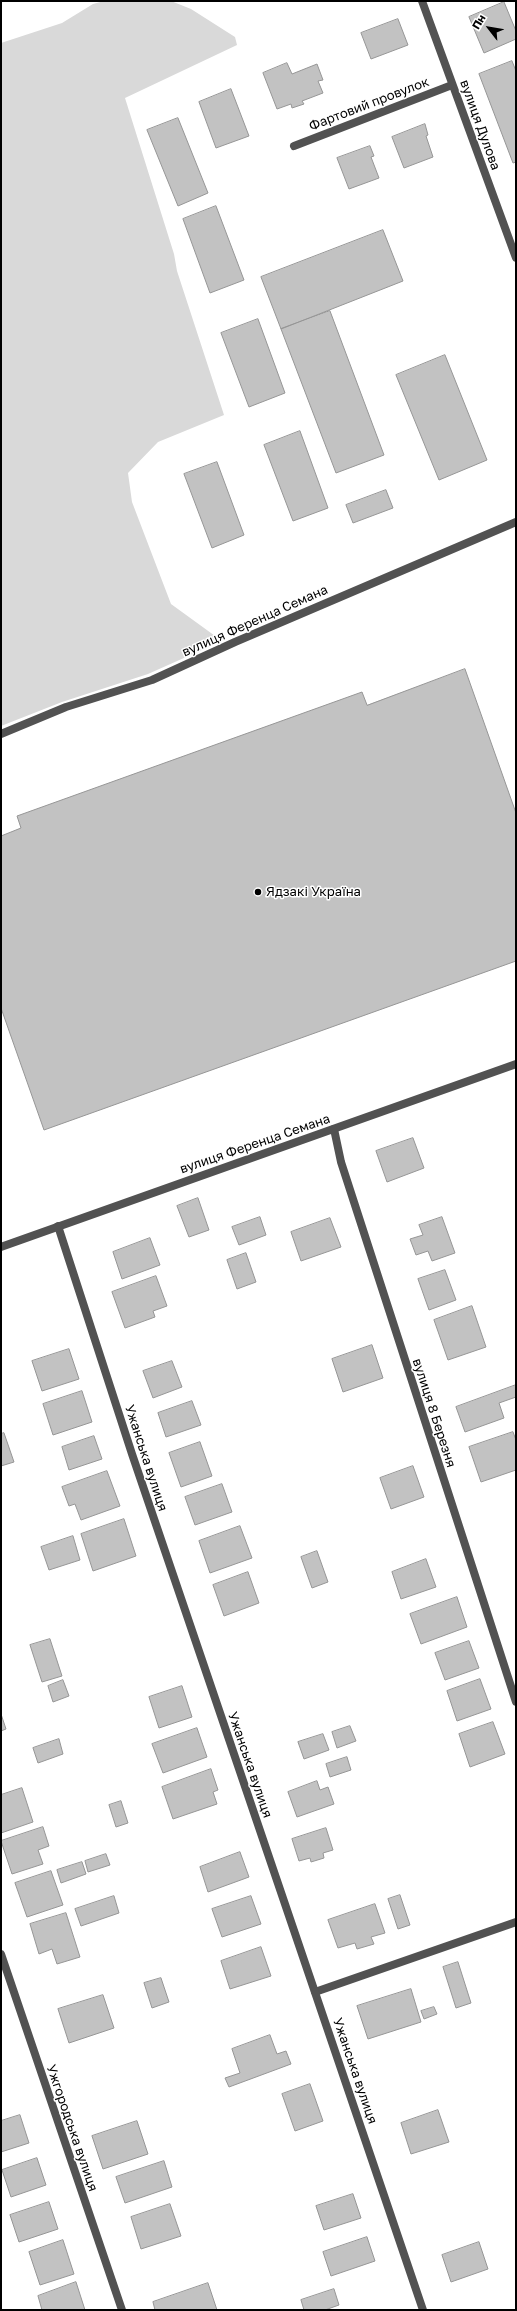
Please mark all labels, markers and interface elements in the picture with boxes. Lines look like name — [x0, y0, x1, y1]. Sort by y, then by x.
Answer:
north arrow — [469, 8, 509, 48]
text: Пн — [469, 12, 488, 31]
street label: Фартовий провулок — [307, 74, 431, 134]
street label: вулиця Дулова — [456, 78, 504, 172]
street label: вулиця Ференца Семана — [180, 582, 330, 660]
place label: Ядзакі Україна — [266, 884, 361, 900]
marker: Ядзакі Україна — [253, 887, 263, 897]
street label: вулиця Ференца Семана — [178, 1111, 332, 1177]
street label: вулиця 8 Березня — [409, 1357, 459, 1469]
street label: Ужанська вулиця — [121, 1403, 171, 1513]
street label: Ужанська вулиця — [225, 1710, 275, 1820]
street label: Ужанська вулиця — [330, 2016, 380, 2126]
street label: Ужгородська вулиця — [43, 2063, 101, 2193]

